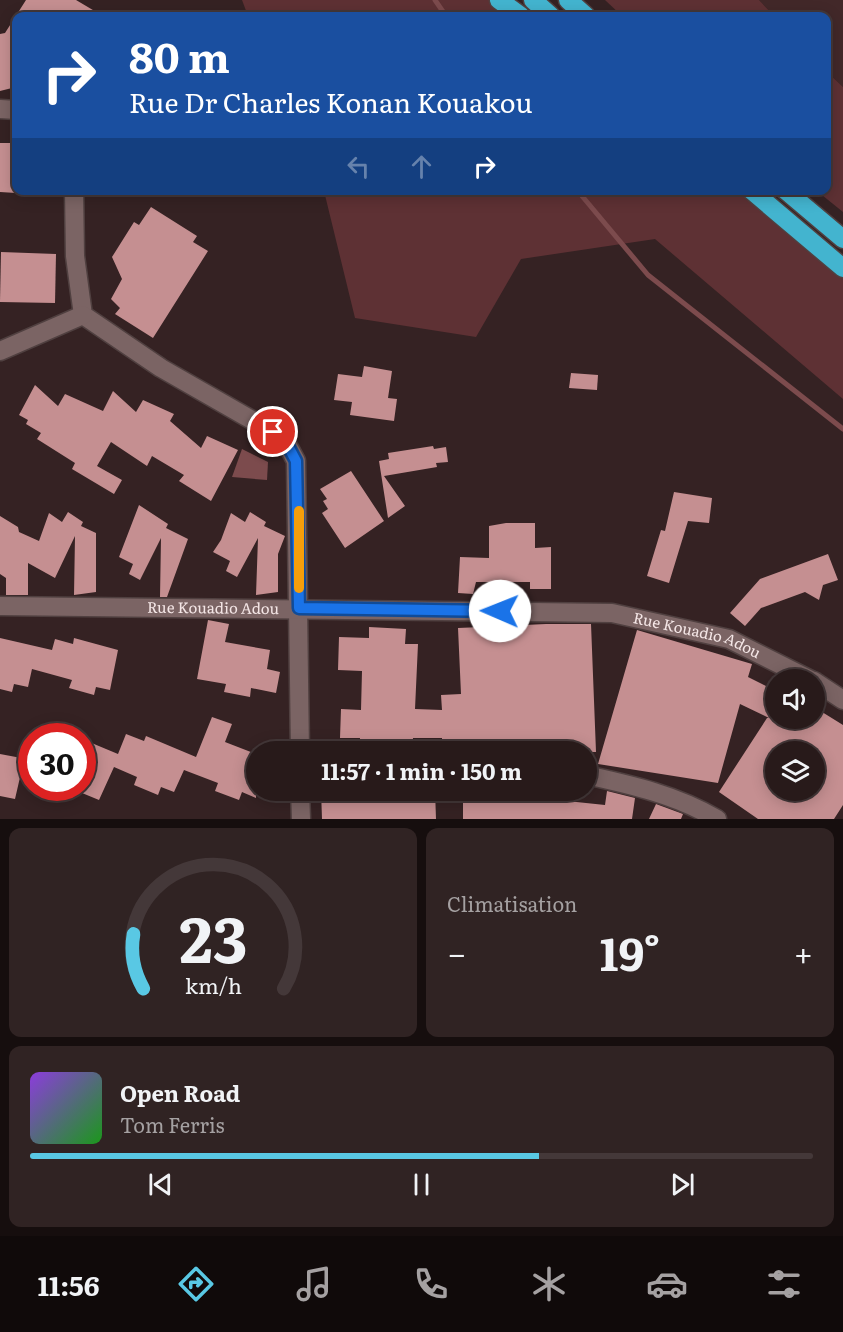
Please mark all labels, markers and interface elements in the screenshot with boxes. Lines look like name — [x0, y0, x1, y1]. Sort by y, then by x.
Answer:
text: 80 m — [129, 24, 230, 86]
icon: right — [30, 36, 108, 114]
text: Rue Dr Charles Konan Kouakou — [129, 81, 533, 121]
icon: left — [342, 150, 375, 183]
icon: ahead — [405, 150, 438, 183]
icon: right — [468, 150, 501, 183]
pin — [247, 406, 298, 457]
icon: arrive — [256, 415, 289, 448]
position arrow — [468, 579, 532, 643]
street label: Rue Kouadio Adou — [147, 595, 280, 619]
street label: Rue Kouadio Adou — [631, 605, 766, 663]
map controls — [765, 669, 825, 801]
button: sound — [765, 669, 825, 729]
speed limit sign: 30 — [18, 723, 96, 801]
button: layers — [765, 741, 825, 801]
text: 11:57 · 1 min · 150 m — [321, 754, 522, 787]
text: Climatisation — [447, 888, 577, 918]
text: 23 — [179, 890, 247, 982]
text: 19° — [600, 918, 660, 985]
text: − — [447, 927, 466, 976]
text: + — [794, 927, 813, 976]
text: km/h — [184, 970, 242, 1002]
text: Open Road — [120, 1076, 240, 1109]
text: Tom Ferris — [120, 1109, 225, 1139]
icon: previous — [144, 1168, 177, 1201]
icon: pause — [405, 1168, 438, 1201]
icon: next — [666, 1168, 699, 1201]
icon: directions — [175, 1263, 217, 1305]
icon: music — [293, 1263, 335, 1305]
icon: phone — [410, 1263, 452, 1305]
icon: climate — [528, 1263, 570, 1305]
icon: car — [646, 1263, 688, 1305]
icon: filters — [763, 1263, 805, 1305]
text: 11:56 — [38, 1264, 100, 1304]

